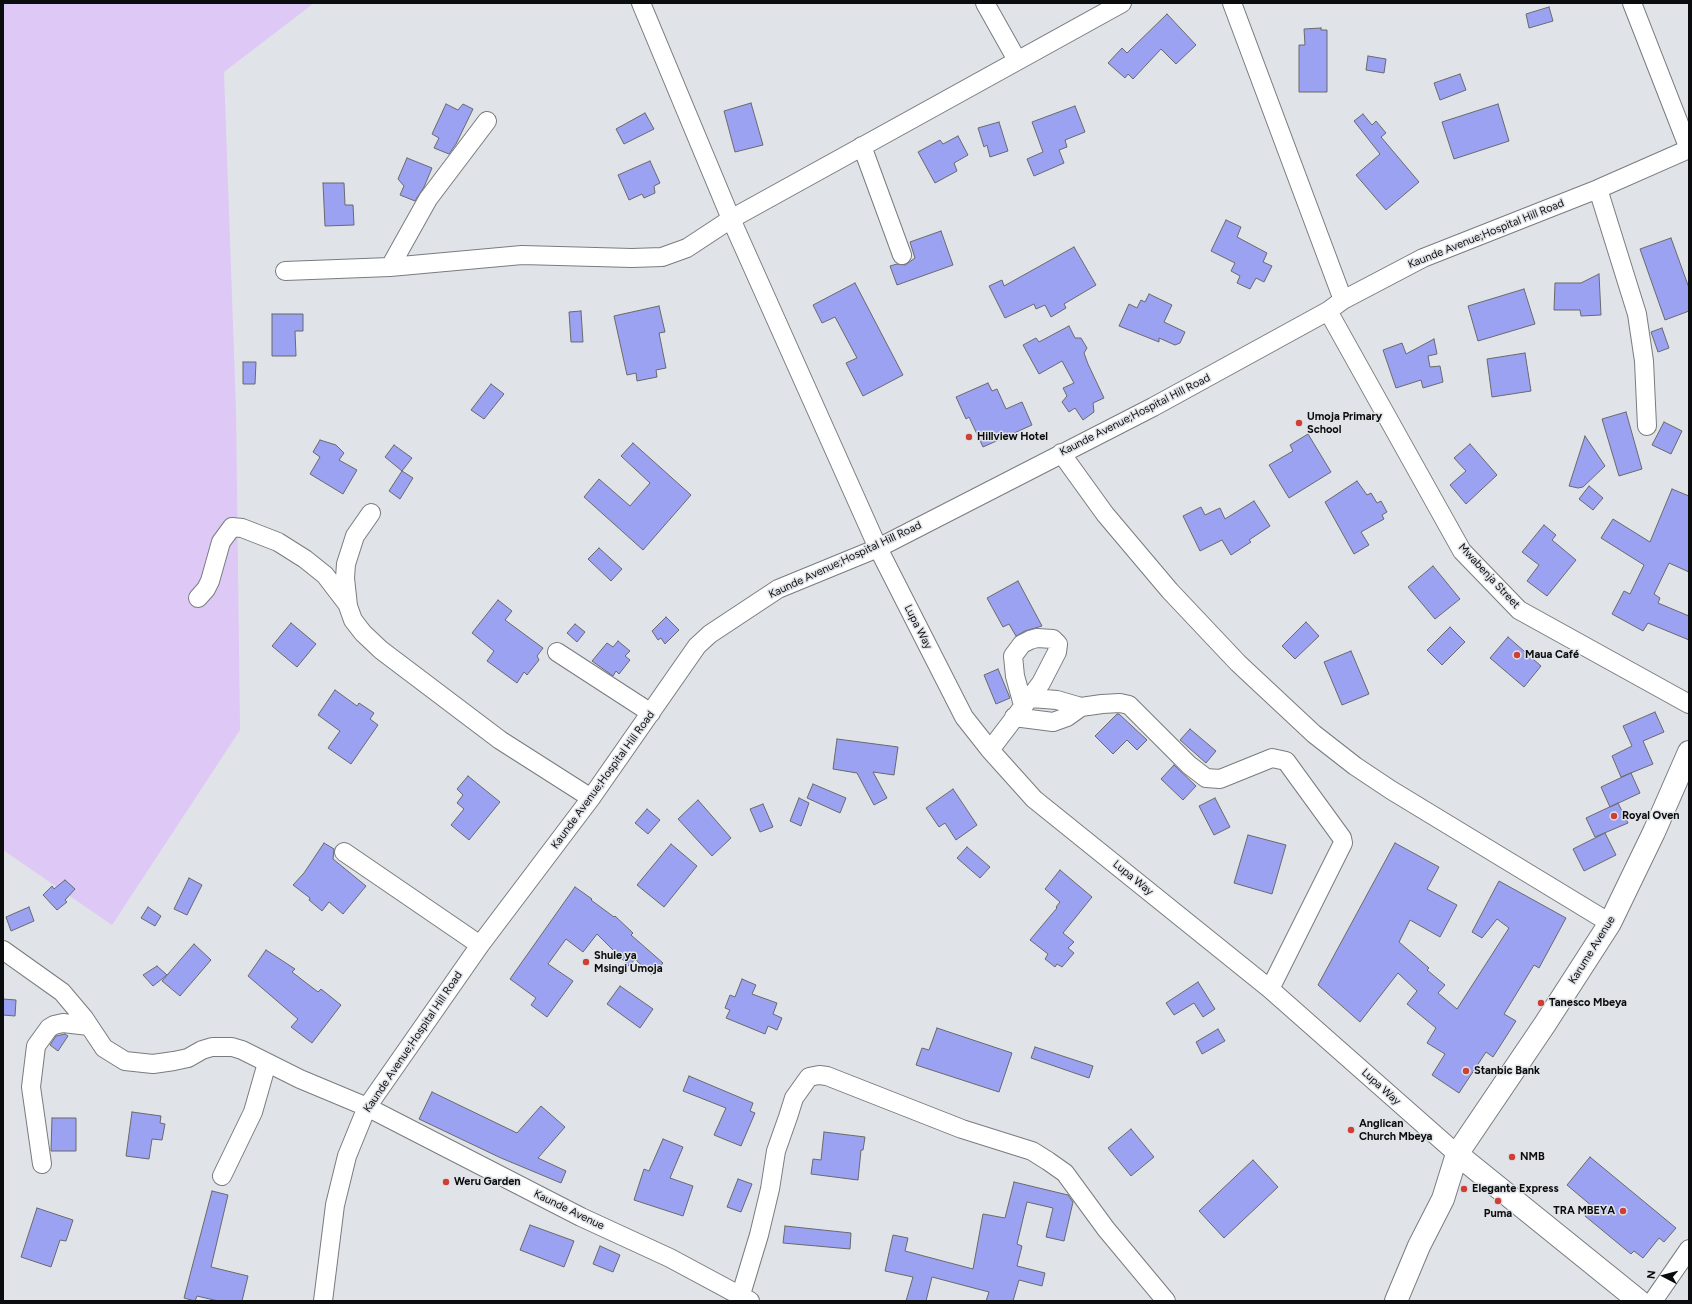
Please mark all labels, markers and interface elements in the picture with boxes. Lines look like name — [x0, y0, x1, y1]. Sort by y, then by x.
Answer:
street label: Kaunde Avenue;Hospital Hill Road — [1406, 197, 1566, 271]
street label: Kaunde Avenue;Hospital Hill Road — [1058, 371, 1212, 459]
place label: Umoja Primary School — [1307, 410, 1382, 436]
marker: Umoja Primary School — [1294, 418, 1304, 428]
place label: Hillview Hotel — [977, 430, 1048, 444]
marker: Hillview Hotel — [964, 432, 974, 442]
street label: Kaunde Avenue;Hospital Hill Road — [766, 519, 924, 601]
street label: Mwabenja Street — [1455, 541, 1523, 611]
street label: Lupa Way — [901, 603, 935, 651]
place label: Maua Café — [1525, 648, 1579, 662]
marker: Maua Café — [1512, 650, 1522, 660]
street label: Kaunde Avenue;Hospital Hill Road — [549, 709, 657, 851]
place label: Royal Oven — [1622, 809, 1680, 823]
marker: Royal Oven — [1609, 811, 1619, 821]
street label: Lupa Way — [1110, 858, 1156, 898]
street label: Karume Avenue — [1566, 914, 1618, 986]
place label: Shule ya Msingi Umoja — [594, 949, 663, 975]
marker: Shule ya Msingi Umoja — [581, 957, 591, 967]
street label: Kaunde Avenue;Hospital Hill Road — [361, 969, 465, 1115]
place label: Tanesco Mbeya — [1549, 996, 1627, 1010]
marker: Tanesco Mbeya — [1536, 998, 1546, 1008]
place label: Stanbic Bank — [1474, 1064, 1540, 1078]
street label: Lupa Way — [1359, 1066, 1403, 1108]
marker: Stanbic Bank — [1461, 1066, 1471, 1076]
place label: Anglican Church Mbeya — [1359, 1117, 1432, 1143]
marker: Anglican Church Mbeya — [1346, 1125, 1356, 1135]
place label: NMB — [1520, 1150, 1545, 1164]
marker: NMB — [1507, 1152, 1517, 1162]
place label: Weru Garden — [454, 1175, 521, 1189]
marker: Weru Garden — [441, 1177, 451, 1187]
place label: Elegante Express — [1472, 1182, 1559, 1196]
marker: Elegante Express — [1459, 1184, 1469, 1194]
street label: Kaunde Avenue — [532, 1187, 606, 1233]
marker: Puma — [1493, 1196, 1503, 1206]
place label: TRA MBEYA — [1553, 1204, 1615, 1218]
marker: TRA MBEYA — [1618, 1206, 1628, 1216]
place label: Puma — [1484, 1207, 1512, 1221]
north arrow — [1644, 1256, 1684, 1296]
text: N — [1645, 1270, 1658, 1280]

